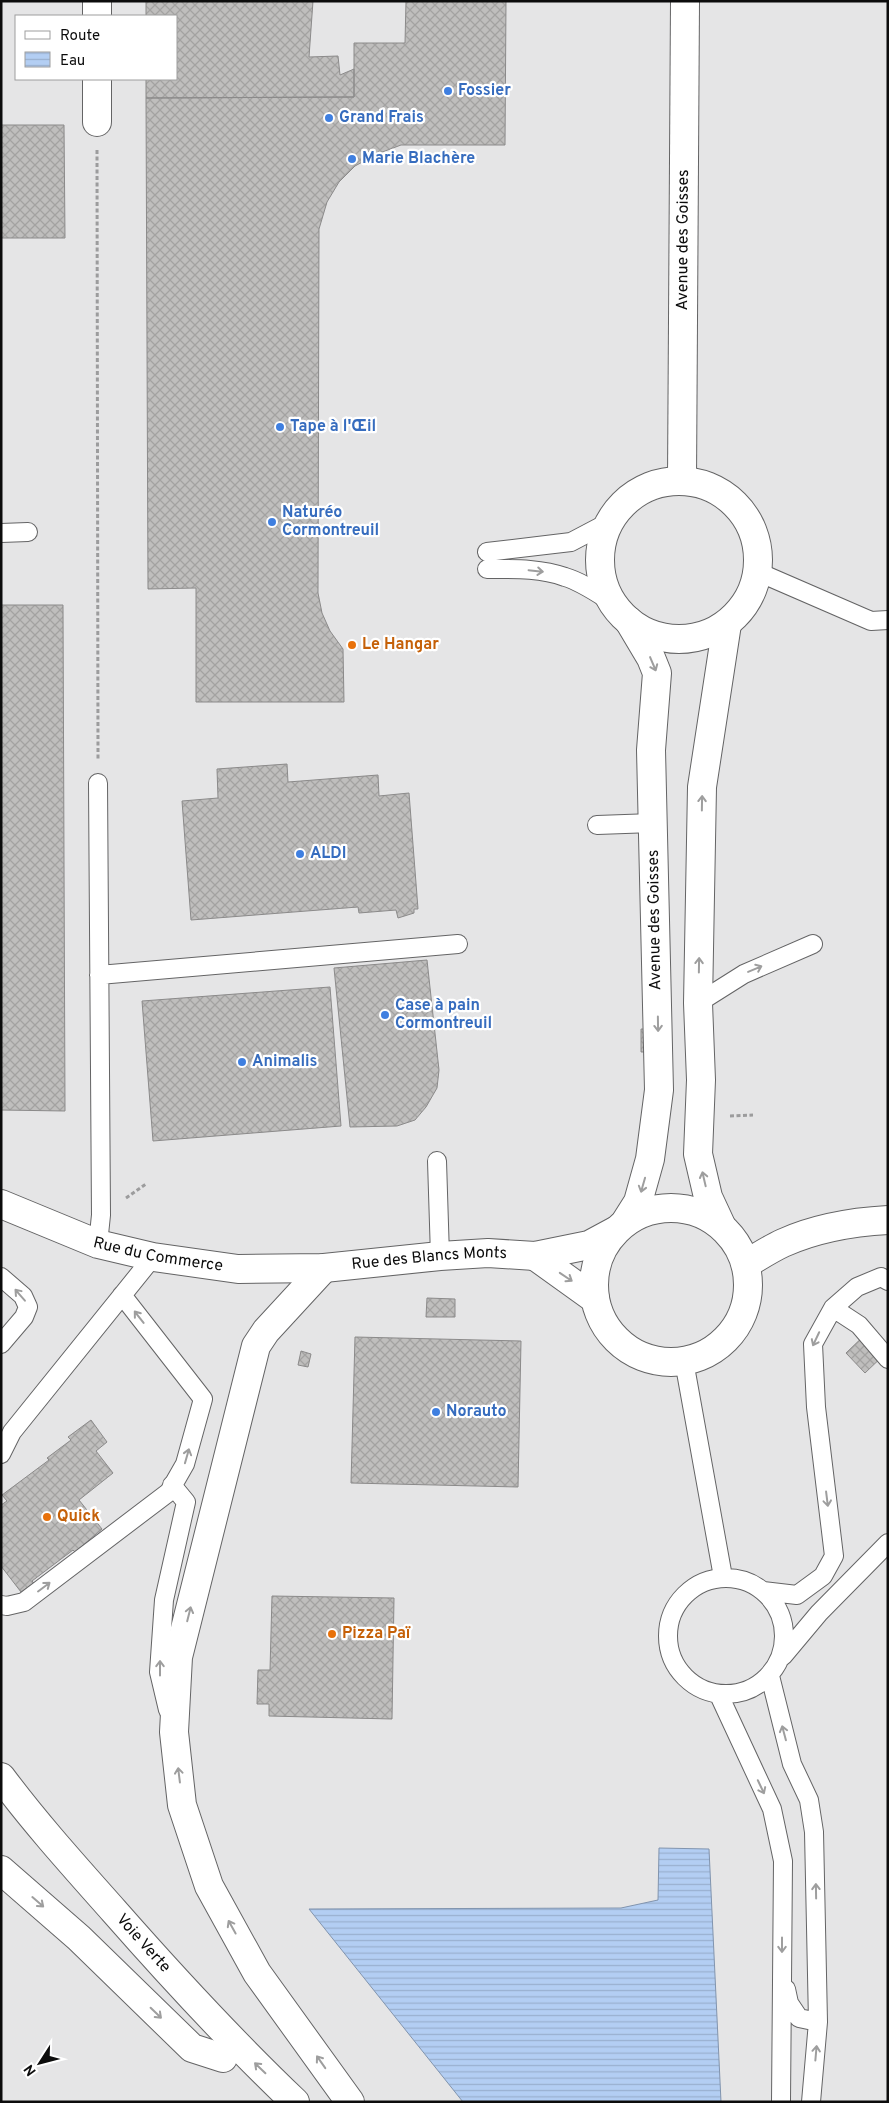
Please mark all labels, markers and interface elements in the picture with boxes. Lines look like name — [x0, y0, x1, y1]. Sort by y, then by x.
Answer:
legend — [15, 15, 178, 80]
text: Route — [60, 27, 100, 46]
text: Eau — [60, 52, 85, 71]
place label: Fossier — [458, 81, 511, 101]
marker: Fossier — [442, 85, 454, 97]
place label: Grand Frais — [339, 108, 424, 128]
marker: Grand Frais — [323, 112, 335, 124]
place label: Marie Blachère — [362, 149, 475, 169]
marker: Marie Blachère — [346, 153, 358, 165]
street label: Avenue des Goisses — [673, 169, 694, 311]
place label: Tape à l'Œil — [290, 417, 376, 437]
marker: Tape à l'Œil — [274, 421, 286, 433]
place label: Naturéo Cormontreuil — [282, 503, 379, 541]
marker: Naturéo Cormontreuil — [266, 516, 278, 528]
one-way arrow — [528, 566, 544, 576]
place label: Le Hangar — [362, 635, 439, 655]
marker: Le Hangar — [346, 639, 358, 651]
one-way arrow — [649, 656, 658, 671]
one-way arrow — [697, 795, 707, 811]
place label: ALDI — [310, 844, 346, 864]
marker: ALDI — [294, 848, 306, 860]
street label: Avenue des Goisses — [644, 849, 666, 991]
one-way arrow — [694, 957, 704, 974]
one-way arrow — [747, 964, 762, 973]
place label: Case à pain Cormontreuil — [395, 996, 492, 1034]
marker: Case à pain Cormontreuil — [379, 1009, 391, 1021]
one-way arrow — [653, 1016, 663, 1032]
place label: Animalis — [252, 1052, 318, 1072]
marker: Animalis — [236, 1056, 248, 1068]
one-way arrow — [699, 1172, 708, 1188]
one-way arrow — [637, 1176, 647, 1192]
street label: Rue du Commerce — [91, 1233, 224, 1277]
street label: Rue des Blancs Monts — [350, 1243, 508, 1275]
one-way arrow — [559, 1271, 573, 1282]
one-way arrow — [14, 1288, 26, 1301]
one-way arrow — [134, 1311, 145, 1324]
one-way arrow — [811, 1331, 821, 1346]
place label: Norauto — [446, 1402, 507, 1422]
marker: Norauto — [430, 1406, 442, 1418]
one-way arrow — [183, 1448, 193, 1464]
one-way arrow — [822, 1491, 832, 1507]
place label: Quick — [57, 1507, 100, 1527]
marker: Quick — [41, 1511, 53, 1523]
one-way arrow — [37, 1582, 51, 1592]
one-way arrow — [185, 1607, 194, 1623]
place label: Pizza Paï — [342, 1624, 411, 1644]
marker: Pizza Paï — [326, 1628, 338, 1640]
one-way arrow — [155, 1660, 165, 1676]
one-way arrow — [779, 1726, 789, 1742]
one-way arrow — [174, 1767, 184, 1783]
one-way arrow — [756, 1779, 766, 1794]
one-way arrow — [811, 1883, 820, 1899]
one-way arrow — [31, 1896, 44, 1907]
street label: Voie Verte — [111, 1910, 175, 1977]
one-way arrow — [226, 1920, 236, 1935]
one-way arrow — [777, 1937, 787, 1953]
one-way arrow — [150, 2007, 163, 2019]
north arrow — [15, 2038, 65, 2088]
one-way arrow — [811, 2045, 820, 2061]
one-way arrow — [316, 2056, 326, 2070]
text: N — [21, 2061, 41, 2079]
one-way arrow — [253, 2062, 266, 2074]

